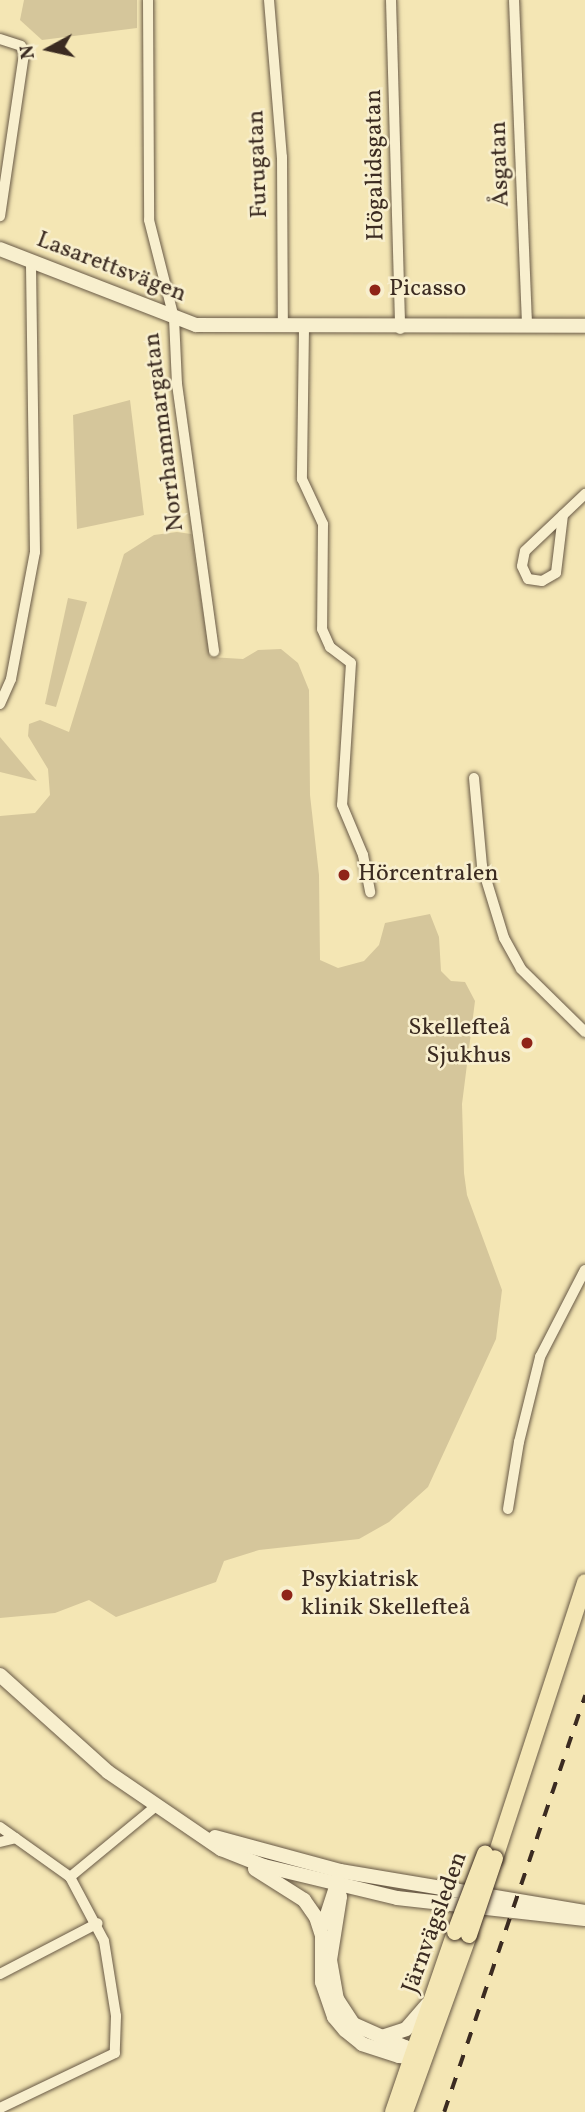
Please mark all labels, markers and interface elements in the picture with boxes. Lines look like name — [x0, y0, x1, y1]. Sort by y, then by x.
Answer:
north arrow — [14, 14, 84, 84]
text: N — [14, 43, 42, 61]
street label: Högalidsgatan — [360, 89, 392, 241]
street label: Furugatan — [243, 109, 275, 219]
street label: Åsgatan — [485, 121, 517, 207]
street label: Lasarettsvägen — [32, 226, 190, 310]
place label: Picasso — [389, 276, 466, 304]
marker: Picasso — [367, 282, 383, 298]
street label: Norrhammargatan — [139, 331, 191, 533]
place label: Hörcentralen — [358, 861, 499, 889]
marker: Hörcentralen — [336, 867, 352, 883]
place label: Skellefteå Sjukhus — [408, 1015, 511, 1071]
marker: Skellefteå Sjukhus — [517, 1033, 537, 1053]
place label: Psykiatrisk klinik Skellefteå — [301, 1567, 471, 1623]
marker: Psykiatrisk klinik Skellefteå — [279, 1587, 295, 1603]
street label: Järnvägsleden — [397, 1848, 475, 1998]

